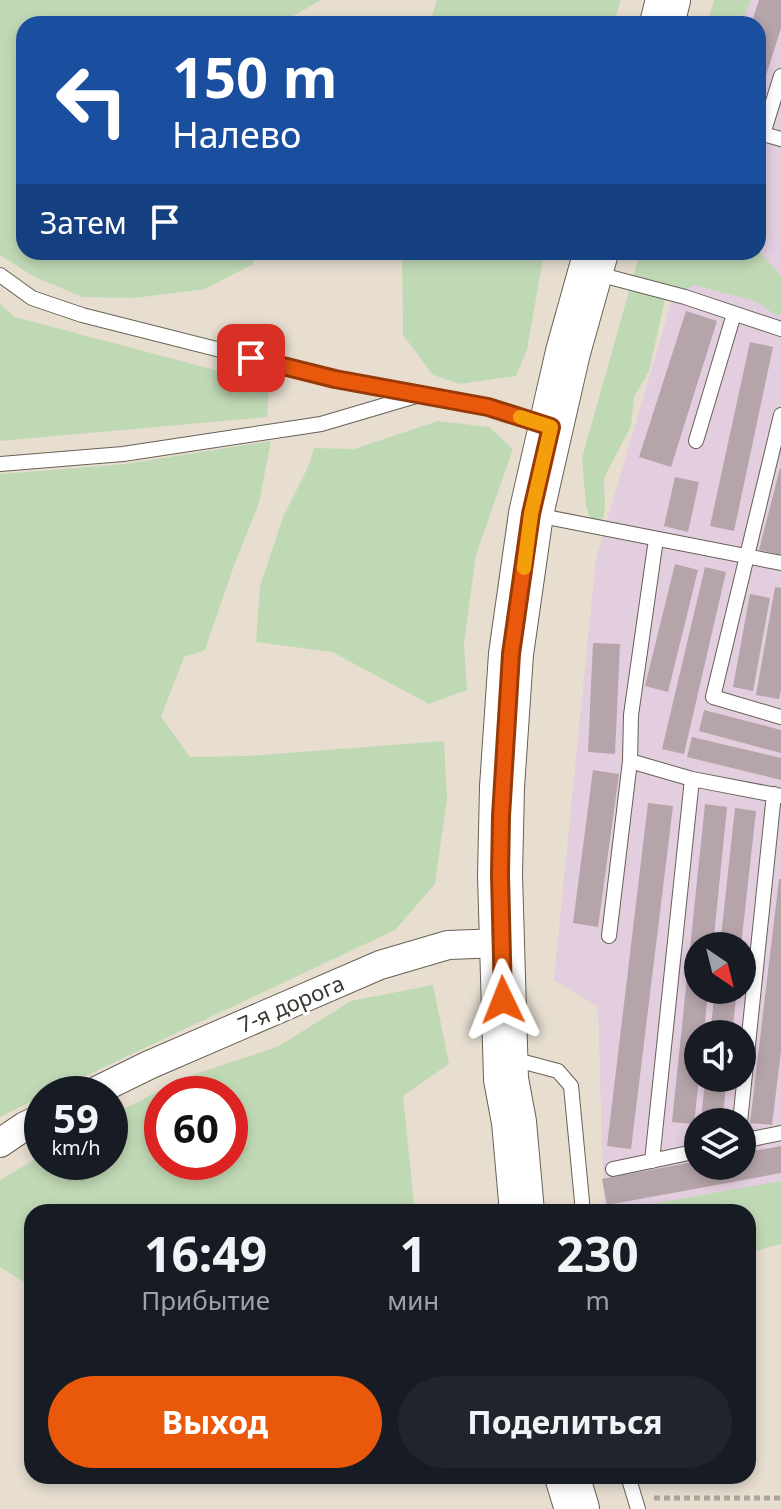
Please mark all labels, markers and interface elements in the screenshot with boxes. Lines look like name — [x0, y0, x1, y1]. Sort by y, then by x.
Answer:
text: 150 m — [172, 38, 337, 114]
icon: left — [40, 48, 144, 152]
text: Налево — [172, 110, 301, 159]
icon: arrive — [143, 200, 187, 244]
text: Затем — [40, 202, 127, 243]
pin — [217, 324, 285, 392]
icon: arrive — [229, 336, 273, 380]
north arrow — [684, 932, 756, 1004]
map controls — [684, 932, 756, 1180]
position arrow — [461, 958, 545, 1042]
street label: 7-я дорога — [233, 967, 348, 1039]
button: sound — [684, 1020, 756, 1092]
speed limit sign: 60 — [144, 1076, 248, 1180]
text: 59 — [53, 1090, 99, 1145]
button: layers — [684, 1108, 756, 1180]
text: km/h — [51, 1134, 101, 1161]
text: 16:49 — [144, 1221, 267, 1286]
text: 1 — [399, 1221, 427, 1286]
text: 230 — [556, 1221, 639, 1286]
text: Прибытие — [141, 1282, 270, 1318]
text: мин — [387, 1282, 439, 1318]
text: m — [585, 1282, 610, 1318]
button: Выход — [48, 1376, 382, 1468]
button: Поделиться — [398, 1376, 732, 1468]

